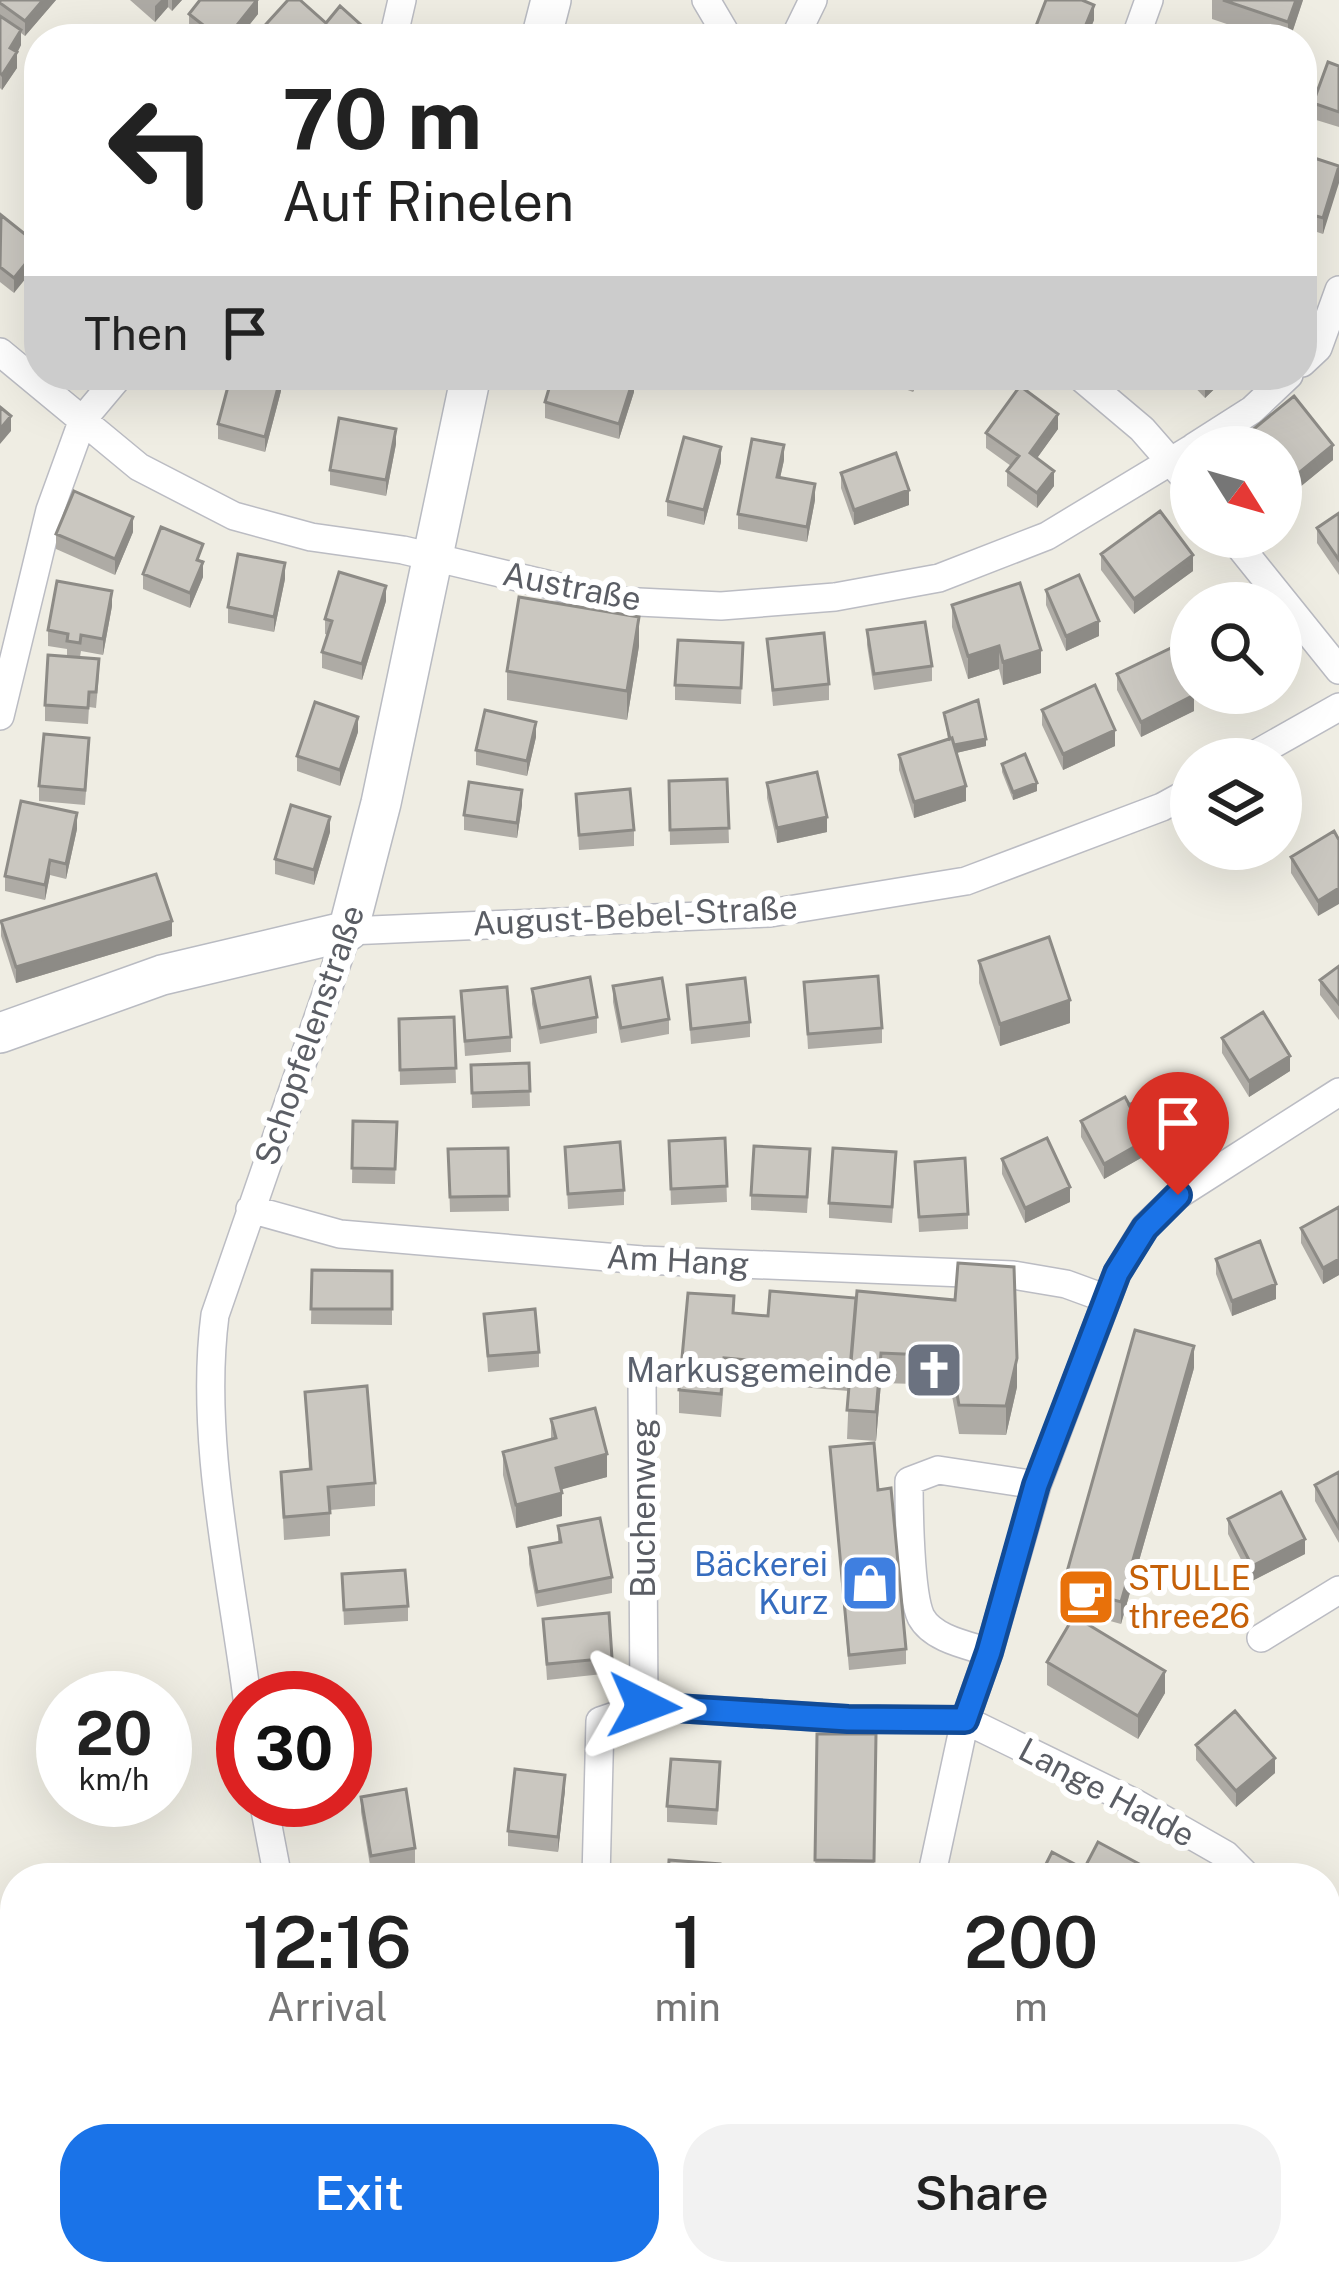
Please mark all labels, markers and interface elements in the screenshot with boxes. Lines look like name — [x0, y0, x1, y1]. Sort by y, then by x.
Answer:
text: 70 m — [282, 69, 482, 168]
icon: left — [84, 72, 240, 228]
text: Auf Rinelen — [282, 170, 574, 233]
icon: arrive — [212, 300, 278, 366]
text: Then — [84, 307, 188, 360]
north arrow — [1170, 426, 1302, 558]
map controls — [1170, 426, 1302, 870]
street label: Austraße — [500, 554, 644, 618]
button: search — [1170, 582, 1302, 714]
button: layers — [1170, 738, 1302, 870]
street label: August-Bebel-Straße — [471, 888, 799, 942]
street label: Schopfelenstraße — [247, 900, 371, 1170]
pin — [1127, 1072, 1229, 1195]
icon: arrive — [1145, 1090, 1211, 1156]
street label: Am Hang — [606, 1237, 750, 1283]
church icon: Markusgemeinde — [903, 1339, 965, 1401]
place label: Markusgemeinde — [626, 1351, 892, 1389]
street label: Buchenweg — [624, 1418, 662, 1598]
place label: Bäckerei Kurz — [694, 1545, 828, 1621]
shop icon: Bäckerei Kurz — [839, 1552, 901, 1614]
place label: STULLE three26 — [1128, 1559, 1251, 1635]
cafe icon: STULLE three26 — [1055, 1566, 1117, 1628]
position arrow — [581, 1643, 707, 1769]
speed limit sign: 30 — [216, 1671, 372, 1827]
text: 20 — [76, 1698, 152, 1769]
street label: Lange Halde — [1013, 1730, 1201, 1854]
text: km/h — [79, 1761, 149, 1797]
text: 12:16 — [243, 1900, 412, 1984]
text: 1 — [673, 1900, 703, 1984]
text: 200 — [963, 1900, 1098, 1984]
text: Arrival — [267, 1984, 387, 2030]
text: min — [655, 1984, 721, 2030]
text: m — [1014, 1984, 1048, 2030]
button: Exit — [60, 2124, 659, 2262]
button: Share — [683, 2124, 1281, 2262]

